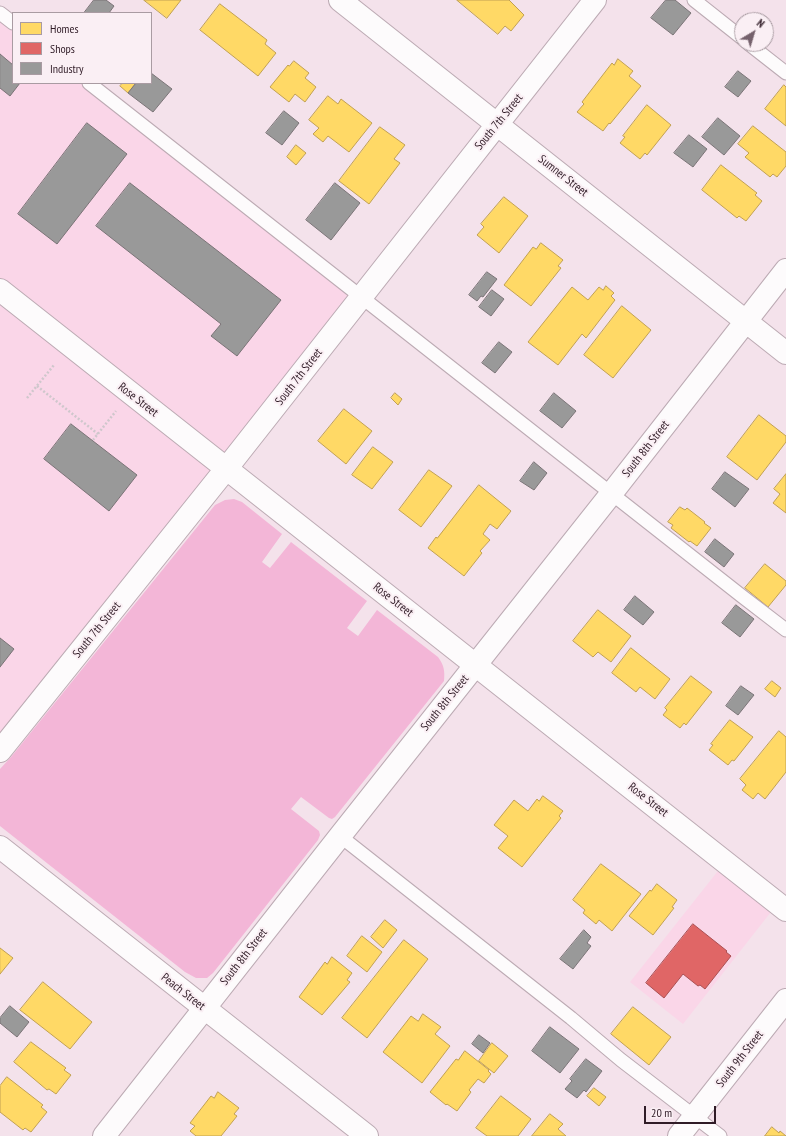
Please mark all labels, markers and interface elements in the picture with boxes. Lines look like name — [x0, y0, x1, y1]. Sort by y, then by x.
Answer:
legend — [12, 12, 152, 84]
north arrow — [734, 12, 774, 52]
text: N — [754, 16, 767, 31]
text: Homes — [50, 21, 78, 36]
text: Shops — [50, 41, 75, 56]
text: Industry — [50, 61, 84, 76]
street label: South 7th Street — [472, 91, 526, 153]
street label: Sumner Street — [535, 152, 591, 200]
street label: South 7th Street — [272, 346, 326, 408]
street label: Rose Street — [115, 380, 161, 420]
street label: South 8th Street — [619, 418, 673, 480]
street label: Rose Street — [370, 580, 416, 620]
street label: South 7th Street — [70, 599, 124, 661]
street label: South 8th Street — [418, 672, 472, 734]
street label: Rose Street — [625, 780, 671, 820]
street label: South 8th Street — [217, 926, 271, 988]
street label: Peach Street — [158, 970, 208, 1014]
street label: South 9th Street — [713, 1028, 767, 1090]
scale bar — [646, 1098, 718, 1124]
text: 20 m — [651, 1105, 672, 1120]

